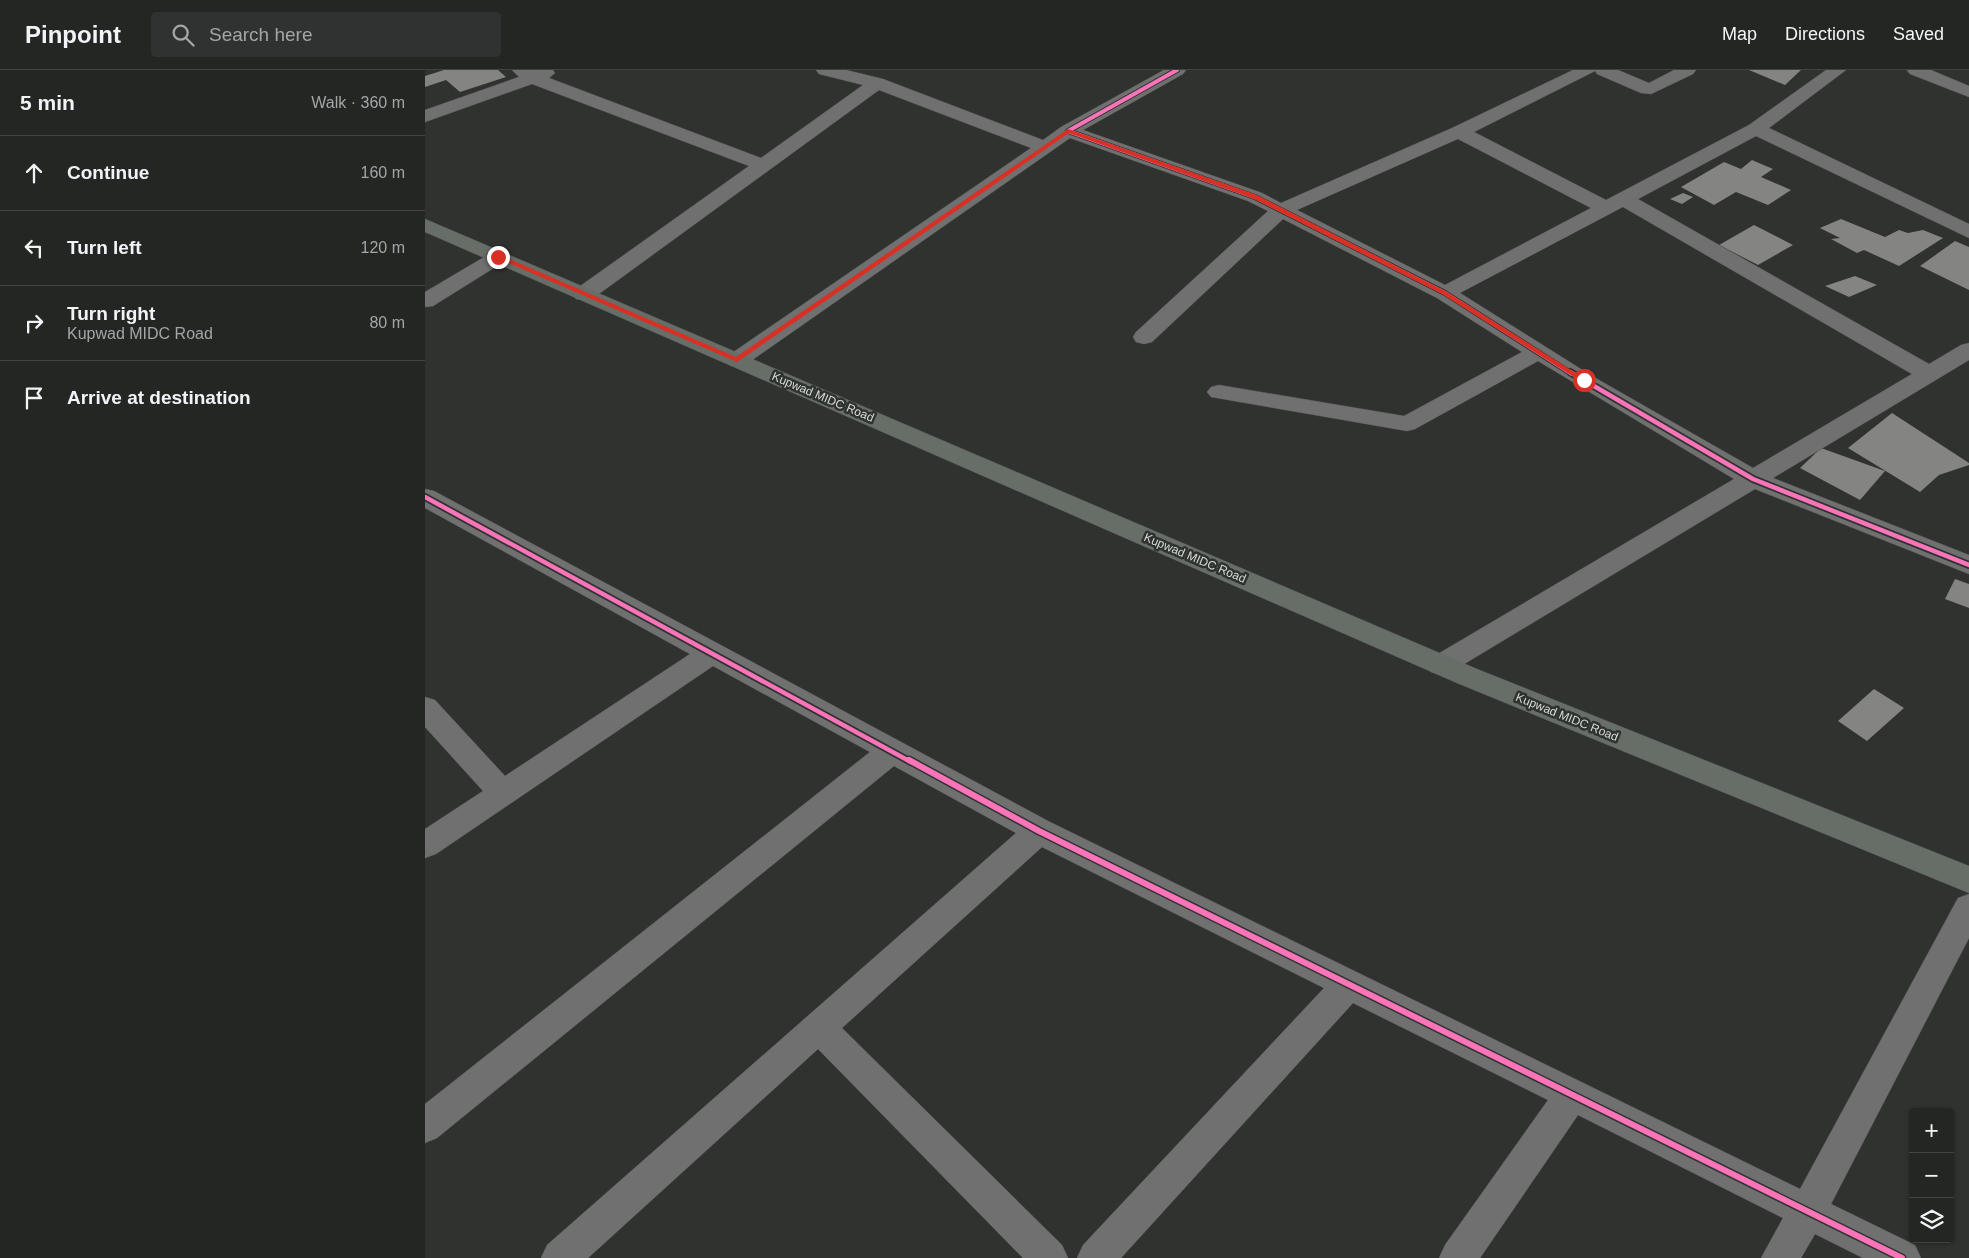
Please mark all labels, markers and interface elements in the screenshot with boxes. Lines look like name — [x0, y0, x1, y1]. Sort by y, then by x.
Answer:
search box — [151, 12, 501, 57]
text: Pinpoint — [25, 21, 121, 48]
icon: search — [169, 21, 197, 49]
text: Search here — [209, 24, 313, 45]
text: Map — [1722, 24, 1757, 44]
text: Directions — [1785, 24, 1865, 44]
text: Saved — [1893, 24, 1944, 44]
text: 5 min — [20, 91, 75, 114]
text: Walk · 360 m — [311, 94, 405, 111]
icon: ahead — [20, 159, 48, 187]
text: Continue — [67, 162, 149, 183]
text: 160 m — [361, 164, 405, 181]
icon: left — [20, 234, 48, 262]
text: Turn left — [67, 237, 142, 258]
text: 120 m — [361, 239, 405, 256]
route end — [487, 246, 510, 269]
text: Turn right — [67, 303, 155, 324]
icon: right — [20, 309, 48, 337]
text: 80 m — [369, 314, 405, 331]
text: Kupwad MIDC Road — [67, 325, 213, 342]
street label: Kupwad MIDC Road — [770, 369, 876, 425]
route start — [1573, 369, 1596, 392]
icon: arrive — [20, 384, 48, 412]
text: Arrive at destination — [67, 387, 251, 408]
street label: Kupwad MIDC Road — [1142, 530, 1248, 586]
street label: Kupwad MIDC Road — [1514, 690, 1620, 744]
map controls — [1909, 1108, 1954, 1243]
button: + — [1909, 1108, 1954, 1153]
button: − — [1909, 1153, 1954, 1198]
button: layers — [1909, 1198, 1954, 1243]

